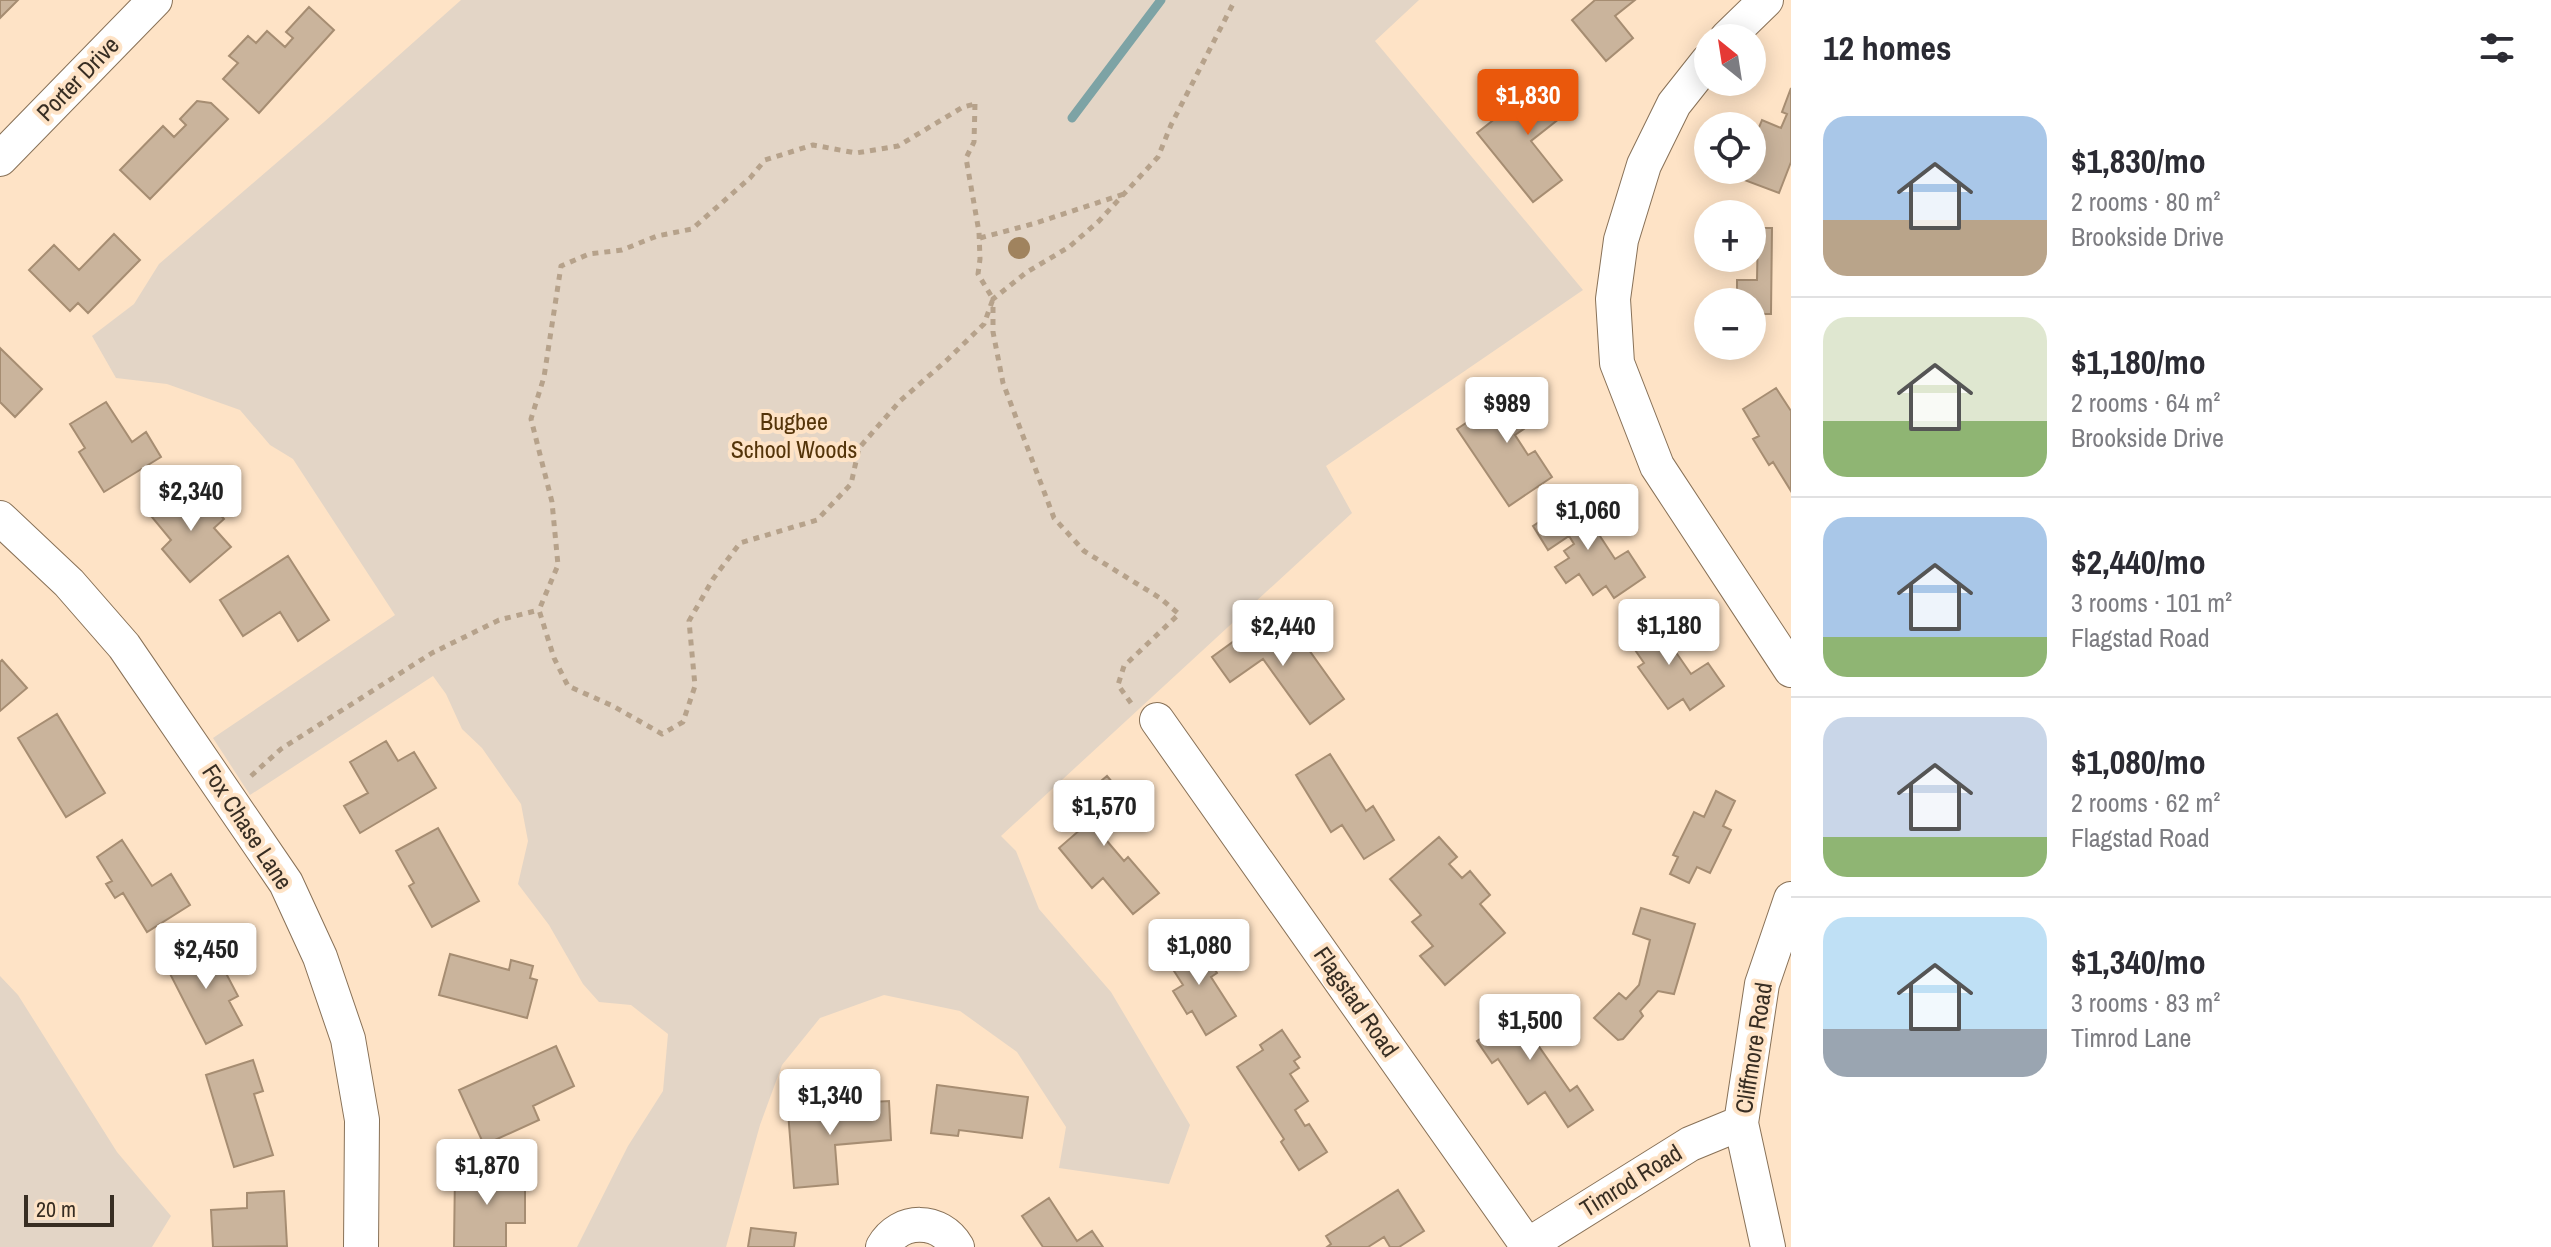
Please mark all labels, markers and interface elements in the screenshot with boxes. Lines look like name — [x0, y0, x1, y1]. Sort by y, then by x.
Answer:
north arrow — [1694, 24, 1766, 96]
map controls — [1694, 24, 1766, 360]
text: 12 homes — [1823, 25, 1952, 71]
icon: filters — [2475, 26, 2519, 70]
street label: Porter Drive — [29, 29, 126, 128]
pin: $1,830 — [1463, 69, 1593, 137]
text: $1,830 — [1495, 77, 1561, 112]
button: locate — [1694, 112, 1766, 184]
text: $1,830/mo — [2071, 138, 2206, 184]
icon: home — [1887, 148, 1983, 244]
text: 2 rooms · 80 m² — [2071, 184, 2220, 219]
button: + — [1694, 200, 1766, 272]
text: Brookside Drive — [2071, 219, 2224, 254]
button: − — [1694, 288, 1766, 360]
text: $1,180/mo — [2071, 339, 2206, 385]
icon: home — [1887, 349, 1983, 445]
pin: $989 — [1460, 377, 1554, 445]
text: $989 — [1483, 385, 1531, 420]
text: 2 rooms · 64 m² — [2071, 385, 2220, 420]
park label: Bugbee School Woods — [731, 405, 857, 465]
text: Brookside Drive — [2071, 420, 2224, 455]
pin: $2,340 — [126, 465, 256, 533]
text: $2,340 — [158, 473, 224, 508]
pin: $1,060 — [1523, 484, 1653, 552]
text: $1,060 — [1555, 492, 1621, 527]
text: $2,440/mo — [2071, 539, 2206, 585]
icon: home — [1887, 549, 1983, 645]
text: 3 rooms · 101 m² — [2071, 585, 2232, 620]
pin: $1,180 — [1604, 599, 1734, 667]
pin: $2,440 — [1218, 600, 1348, 668]
text: $1,180 — [1636, 607, 1702, 642]
text: $2,440 — [1250, 608, 1316, 643]
text: Flagstad Road — [2071, 620, 2210, 655]
text: $1,080/mo — [2071, 739, 2206, 785]
icon: home — [1887, 749, 1983, 845]
street label: Fox Chase Lane — [195, 758, 300, 895]
pin: $1,570 — [1039, 780, 1169, 848]
text: 2 rooms · 62 m² — [2071, 785, 2220, 820]
text: $1,570 — [1071, 788, 1137, 823]
text: Flagstad Road — [2071, 820, 2210, 855]
pin: $1,080 — [1134, 919, 1264, 987]
pin: $2,450 — [141, 923, 271, 991]
text: $1,080 — [1166, 927, 1232, 962]
text: $2,450 — [173, 931, 239, 966]
text: $1,340/mo — [2071, 939, 2206, 985]
street label: Flagstad Road — [1307, 940, 1407, 1063]
icon: home — [1887, 949, 1983, 1045]
street label: Cliffmore Road — [1727, 980, 1779, 1116]
text: 3 rooms · 83 m² — [2071, 985, 2220, 1020]
pin: $1,500 — [1465, 994, 1595, 1062]
text: $1,500 — [1497, 1002, 1563, 1037]
text: Timrod Lane — [2071, 1020, 2191, 1055]
pin: $1,340 — [765, 1069, 895, 1137]
text: $1,340 — [797, 1077, 863, 1112]
street label: Timrod Road — [1573, 1136, 1687, 1224]
pin: $1,870 — [422, 1139, 552, 1207]
text: $1,870 — [454, 1147, 520, 1182]
scale bar — [24, 1191, 114, 1227]
text: 20 m — [36, 1194, 76, 1224]

